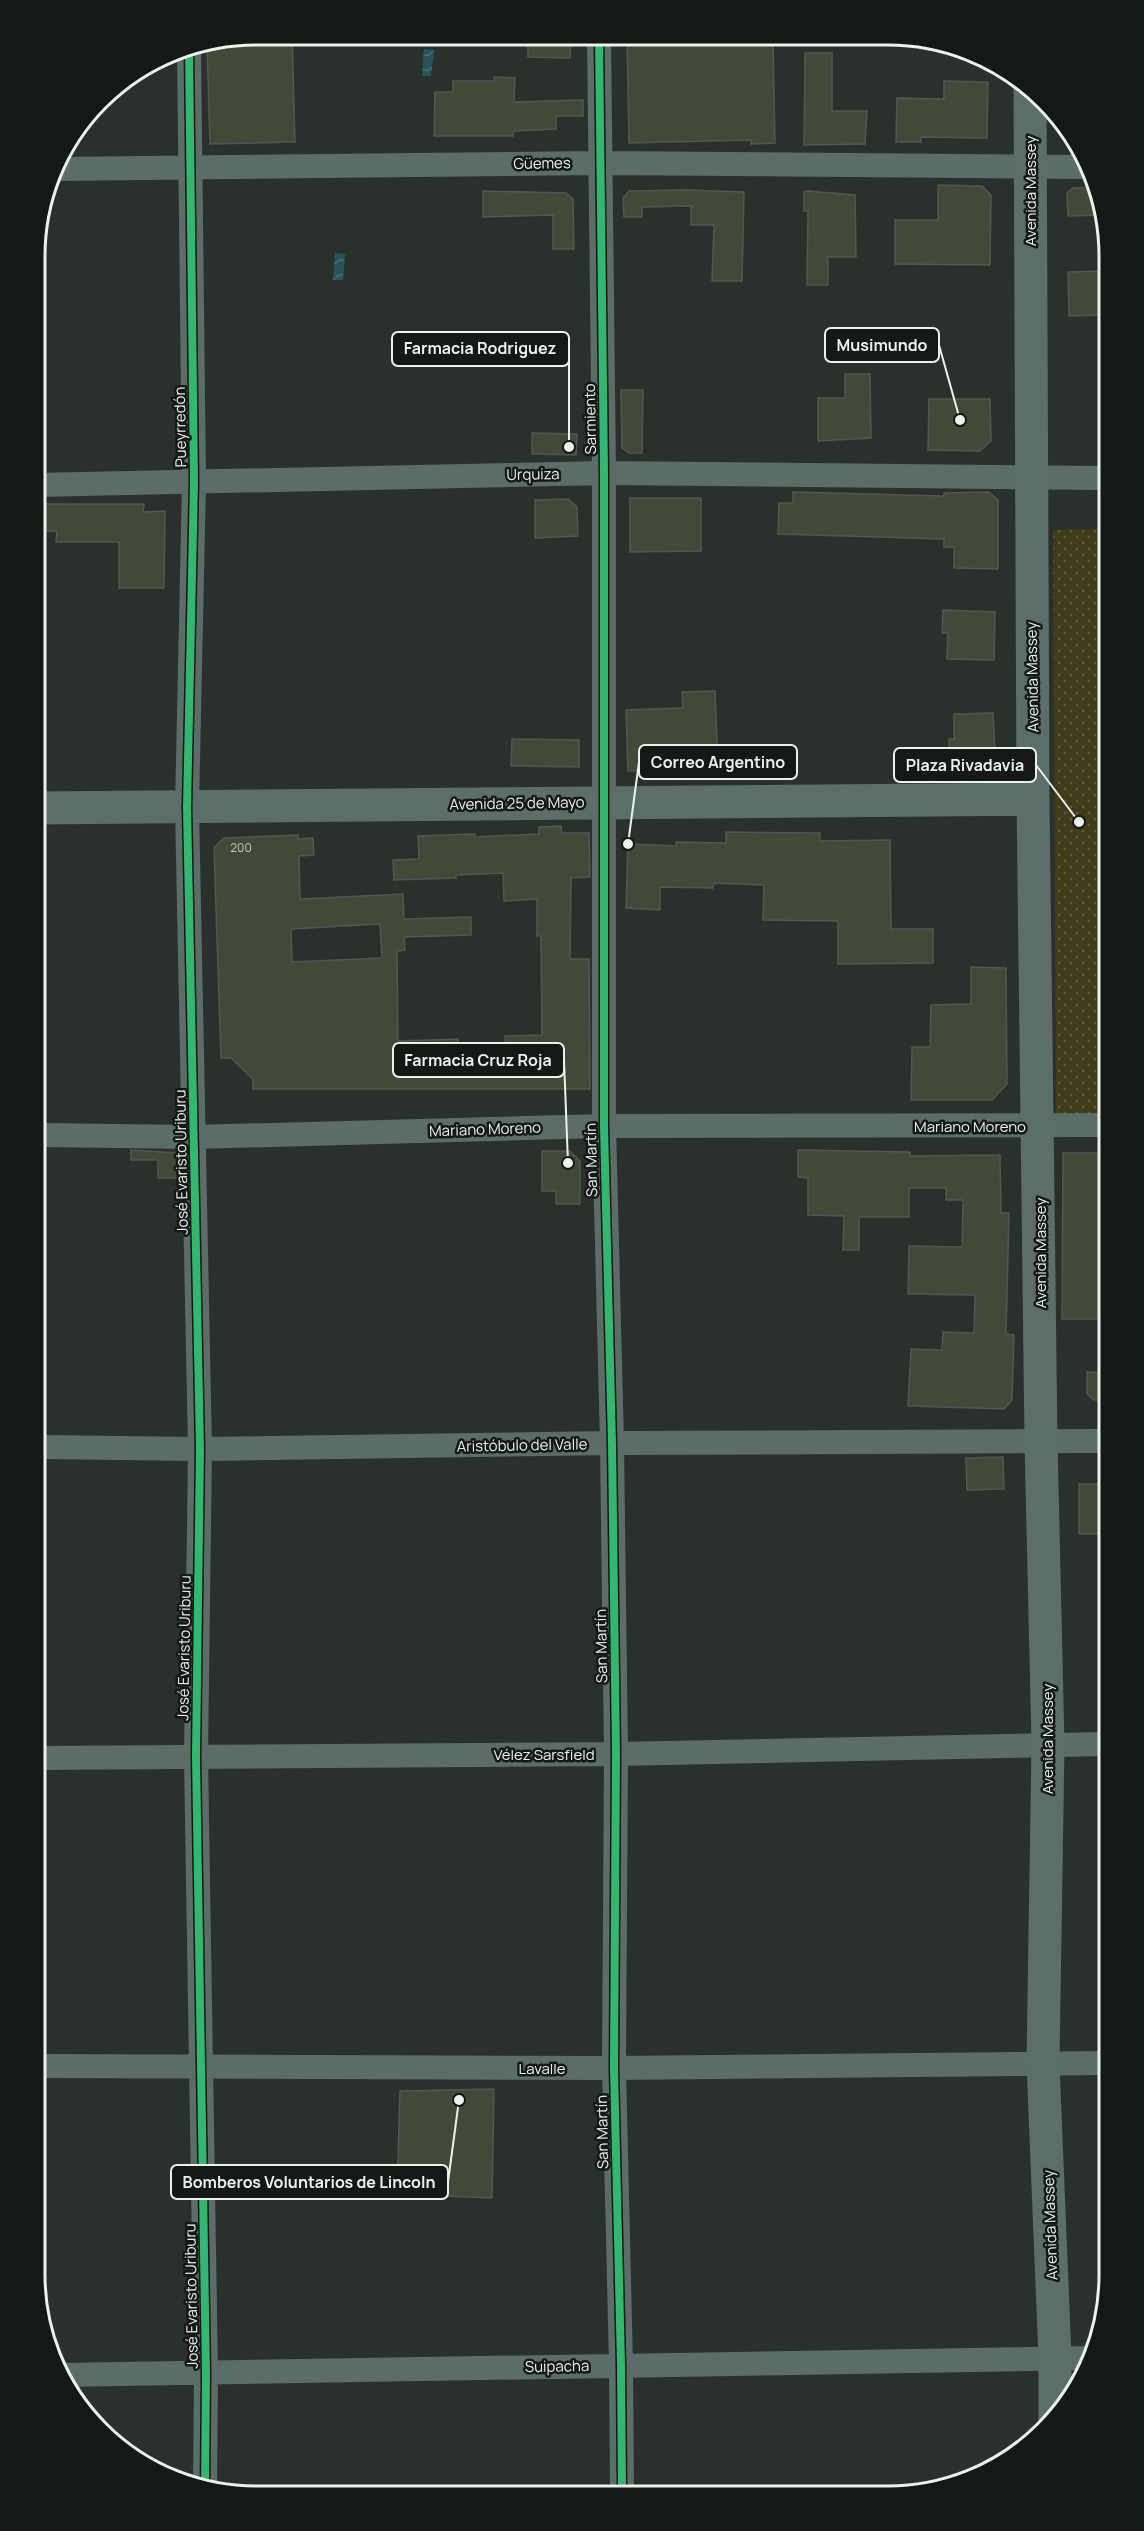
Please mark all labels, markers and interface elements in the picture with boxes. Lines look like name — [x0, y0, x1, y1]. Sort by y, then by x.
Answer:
street label: Avenida Massey — [1020, 136, 1041, 246]
street label: Güemes — [513, 152, 571, 174]
callout: Musimundo — [825, 328, 939, 362]
callout: Farmacia Rodriguez — [392, 332, 569, 366]
text: Musimundo — [837, 334, 928, 356]
text: Farmacia Rodriguez — [404, 337, 556, 359]
street label: Sarmiento — [579, 383, 601, 455]
street label: Pueyrredón — [169, 386, 191, 467]
street label: Urquiza — [506, 463, 560, 485]
street label: Avenida Massey — [1021, 621, 1043, 732]
callout: Correo Argentino — [639, 745, 797, 779]
callout: Plaza Rivadavia — [894, 748, 1036, 782]
text: Correo Argentino — [651, 751, 785, 773]
text: Plaza Rivadavia — [906, 754, 1024, 776]
street label: Avenida 25 de Mayo — [449, 791, 585, 815]
house number: 200 — [230, 839, 252, 856]
callout: Farmacia Cruz Roja — [393, 1043, 564, 1077]
text: Farmacia Cruz Roja — [404, 1049, 552, 1071]
street label: José Evaristo Uriburu — [169, 1089, 193, 1235]
street label: Mariano Moreno — [914, 1116, 1026, 1137]
street label: Mariano Moreno — [429, 1117, 541, 1141]
street label: San Martín — [580, 1123, 602, 1197]
street label: Avenida Massey — [1030, 1198, 1051, 1308]
street label: Aristóbulo del Valle — [456, 1433, 588, 1457]
street label: José Evaristo Uriburu — [172, 1575, 196, 1721]
street label: San Martín — [590, 1609, 612, 1683]
street label: Avenida Massey — [1037, 1684, 1058, 1794]
street label: Vélez Sarsfield — [493, 1744, 595, 1765]
street label: Lavalle — [519, 2058, 566, 2079]
street label: San Martín — [591, 2095, 613, 2169]
callout: Bomberos Voluntarios de Lincoln — [171, 2165, 448, 2199]
street label: Avenida Massey — [1038, 2169, 1062, 2281]
text: Bomberos Voluntarios de Lincoln — [183, 2171, 435, 2193]
street label: José Evaristo Uriburu — [179, 2223, 203, 2369]
street label: Suipacha — [525, 2355, 589, 2377]

